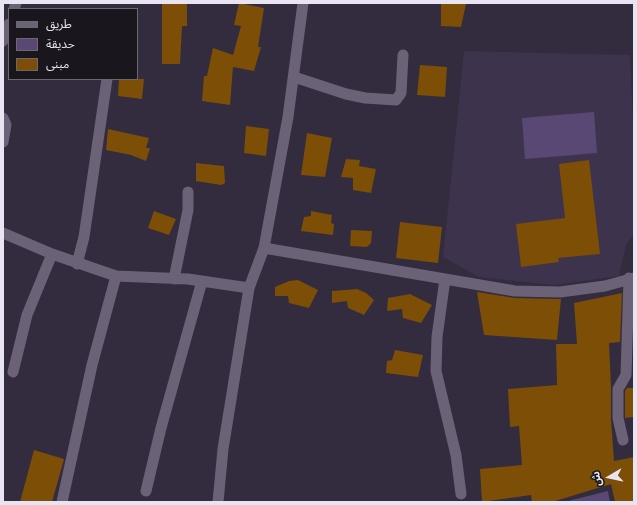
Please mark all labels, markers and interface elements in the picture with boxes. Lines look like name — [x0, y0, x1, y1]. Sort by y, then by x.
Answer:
legend — [8, 8, 138, 80]
text: طريق — [46, 16, 72, 33]
text: حديقة — [46, 36, 75, 53]
text: مبنى — [46, 56, 69, 73]
north arrow — [589, 457, 629, 497]
text: ش — [588, 470, 605, 488]

